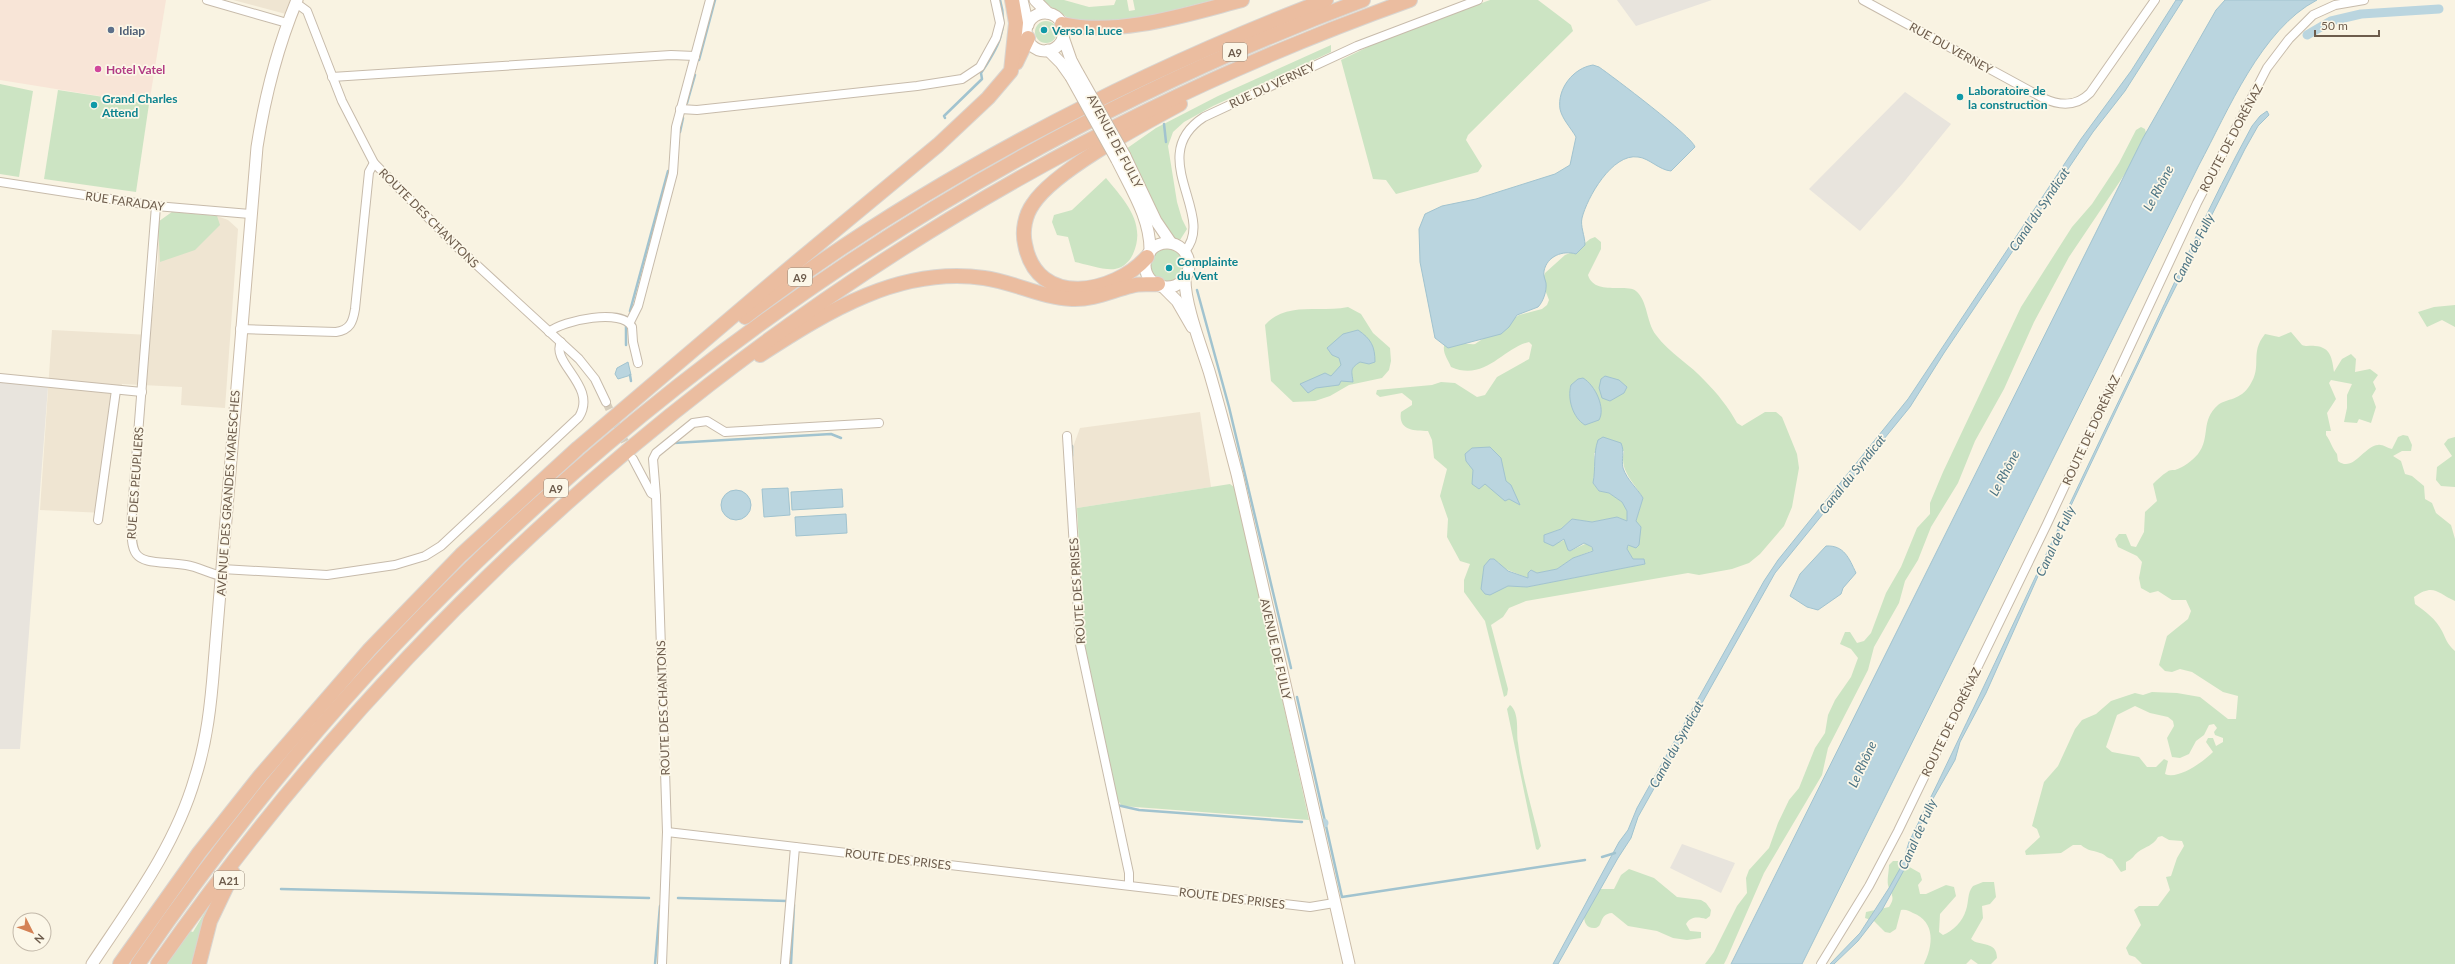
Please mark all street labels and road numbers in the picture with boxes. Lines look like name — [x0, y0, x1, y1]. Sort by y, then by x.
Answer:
street label: RUE DU VERNEY — [1907, 19, 1996, 77]
road number: A9 — [1223, 43, 1247, 61]
street label: RUE DU VERNEY — [1227, 58, 1318, 111]
street label: ROUTE DE DORÉNAZ — [2196, 82, 2266, 194]
street label: AVENUE DE FULLY — [1084, 92, 1146, 191]
street label: ROUTE DES CHANTONS — [376, 165, 482, 271]
street label: RUE FARADAY — [84, 188, 166, 214]
road number: A9 — [788, 268, 812, 286]
street label: ROUTE DE DORÉNAZ — [2059, 373, 2123, 487]
street label: AVENUE DES GRANDES MARESCHES — [213, 390, 243, 596]
street label: RUE DES PEUPLIERS — [124, 426, 146, 540]
road number: A9 — [544, 479, 568, 497]
street label: ROUTE DES PRISES — [1066, 537, 1088, 645]
street label: AVENUE DE FULLY — [1257, 597, 1295, 702]
street label: ROUTE DES CHANTONS — [653, 640, 673, 776]
street label: ROUTE DE DORÉNAZ — [1918, 665, 1984, 779]
street label: ROUTE DES PRISES — [844, 845, 952, 873]
road number: A21 — [214, 871, 244, 889]
street label: ROUTE DES PRISES — [1178, 884, 1286, 912]

